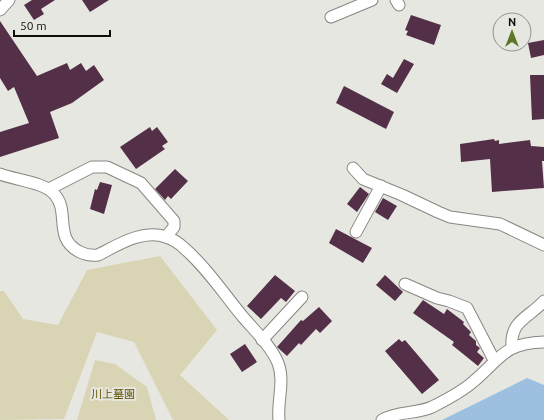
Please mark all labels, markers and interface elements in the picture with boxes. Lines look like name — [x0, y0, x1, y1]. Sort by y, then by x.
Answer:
scale bar — [14, 12, 110, 38]
north arrow — [492, 12, 532, 52]
text: N — [508, 16, 516, 28]
text: 50 m — [20, 19, 47, 32]
park label: 川上墓園 — [91, 388, 135, 400]

